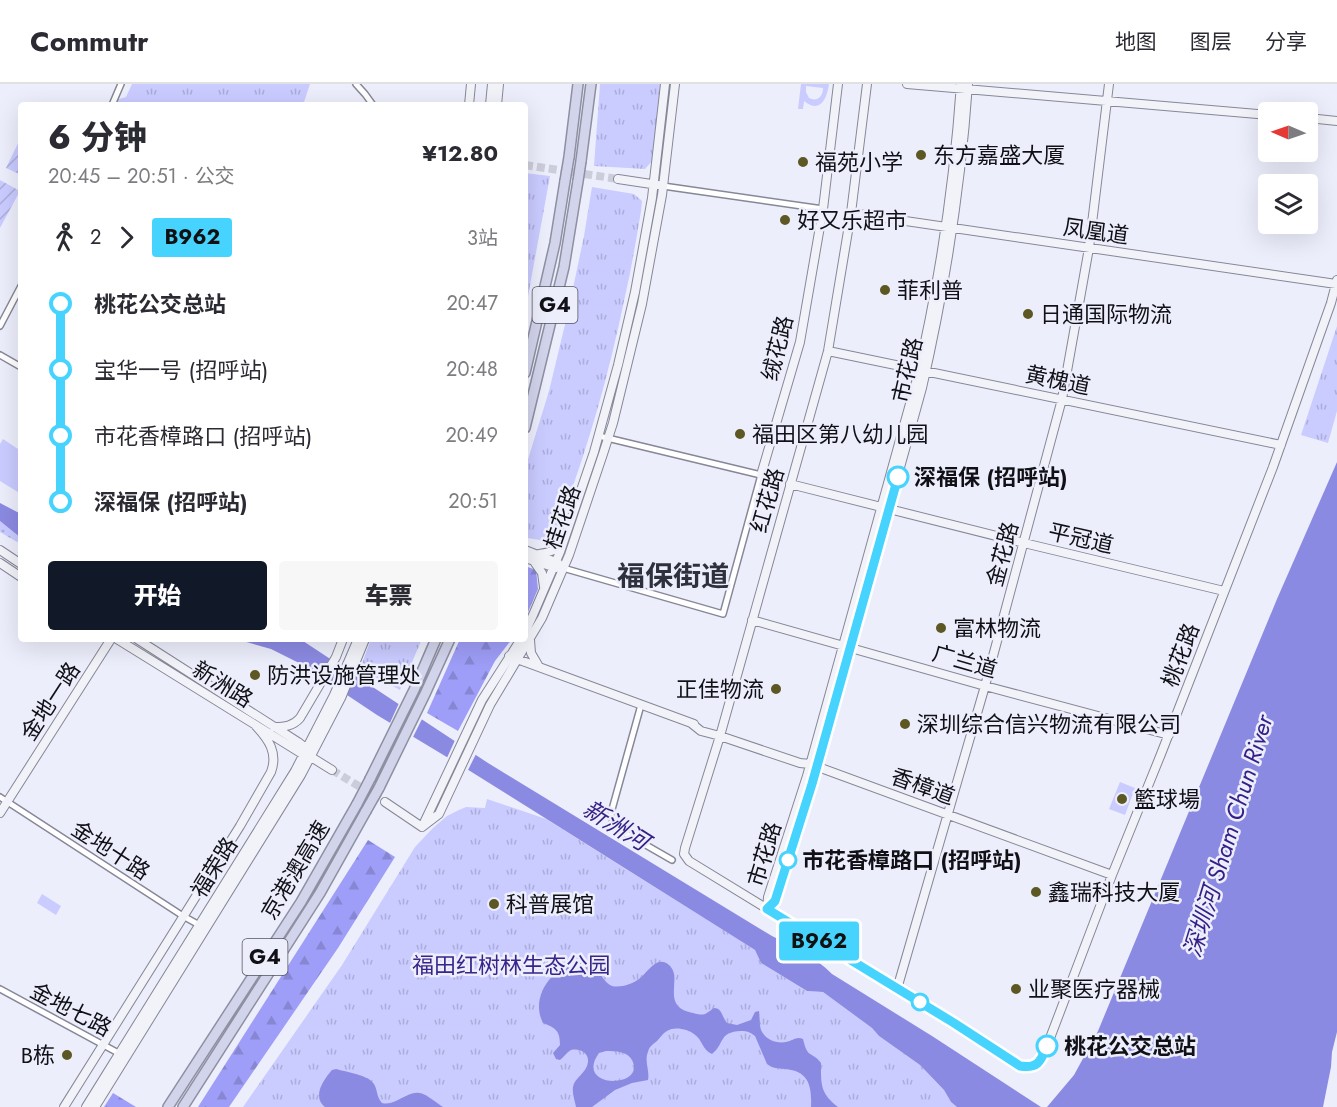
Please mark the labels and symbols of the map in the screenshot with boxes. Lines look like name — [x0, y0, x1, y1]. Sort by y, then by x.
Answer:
north arrow — [1258, 102, 1318, 162]
place label: 东方嘉盛大厦 — [933, 139, 1065, 171]
place label: 福苑小学 — [815, 146, 903, 178]
marker: 东方嘉盛大厦 — [914, 148, 928, 162]
marker: 福苑小学 — [796, 155, 810, 169]
place label: 好又乐超市 — [797, 204, 907, 236]
street label: 凤凰道 — [1061, 211, 1131, 251]
marker: 好又乐超市 — [778, 213, 792, 227]
place label: 菲利普 — [897, 274, 963, 306]
marker: 菲利普 — [878, 283, 892, 297]
road number: G4 — [532, 287, 578, 323]
place label: 日通国际物流 — [1040, 298, 1172, 330]
marker: 日通国际物流 — [1021, 307, 1035, 321]
street label: 绒花路 — [753, 312, 801, 384]
street label: 市花路 — [884, 334, 930, 406]
street label: 黄槐道 — [1022, 357, 1094, 403]
place label: 福田区第八幼儿园 — [752, 418, 928, 450]
marker: 福田区第八幼儿园 — [733, 427, 747, 441]
place label: 深福保 (招呼站) — [914, 461, 1068, 493]
street label: 红花路 — [743, 464, 791, 536]
marker: 深福保 (招呼站) — [887, 466, 909, 488]
street label: 桂花路 — [536, 481, 588, 553]
street label: 平冠道 — [1045, 515, 1117, 561]
street label: 金花路 — [978, 518, 1026, 590]
district label: 福保街道 — [617, 556, 729, 597]
place label: 富林物流 — [953, 612, 1041, 644]
street label: 桃花路 — [1153, 618, 1207, 692]
marker: 富林物流 — [934, 621, 948, 635]
street label: 广兰道 — [929, 637, 1001, 685]
street label: 新洲路 — [187, 653, 259, 715]
street label: 金地一路 — [13, 655, 87, 747]
place label: 防洪设施管理处 — [267, 659, 421, 691]
marker: 防洪设施管理处 — [248, 668, 262, 682]
place label: 正佳物流 — [676, 673, 764, 705]
marker: 正佳物流 — [769, 682, 783, 696]
place label: 深圳综合信兴物流有限公司 — [917, 708, 1181, 740]
water label: 深圳河 Sham Chun River — [1174, 709, 1282, 961]
marker: 深圳综合信兴物流有限公司 — [898, 717, 912, 731]
street label: 香樟道 — [887, 760, 959, 812]
place label: 籃球場 — [1134, 783, 1200, 815]
water label: 新洲河 — [576, 791, 659, 861]
marker: 籃球場 — [1115, 792, 1129, 806]
street label: 金地十路 — [65, 813, 157, 887]
street label: 京港澳高速 — [253, 815, 337, 925]
street label: 市花路 — [739, 818, 789, 890]
street label: 福荣路 — [183, 831, 245, 903]
place label: 市花香樟路口 (招呼站) — [802, 844, 1022, 876]
marker: 市花香樟路口 (招呼站) — [779, 851, 797, 869]
place label: 鑫瑞科技大厦 — [1048, 876, 1180, 908]
marker: 鑫瑞科技大厦 — [1029, 885, 1043, 899]
place label: 科普展馆 — [506, 888, 594, 920]
marker: 科普展馆 — [487, 897, 501, 911]
line badge: B962 — [777, 922, 861, 960]
road number: G4 — [242, 939, 288, 975]
park label: 福田红树林生态公园 — [412, 949, 610, 981]
place label: 业聚医疗器械 — [1028, 973, 1160, 1005]
street label: 金地七路 — [25, 974, 117, 1044]
marker: 业聚医疗器械 — [1009, 982, 1023, 996]
unlabelled marker — [911, 993, 929, 1011]
place label: 桃花公交总站 — [1064, 1030, 1196, 1062]
marker: 桃花公交总站 — [1036, 1035, 1058, 1057]
place label: B栋 — [21, 1039, 55, 1071]
marker: B栋 — [60, 1048, 74, 1062]

